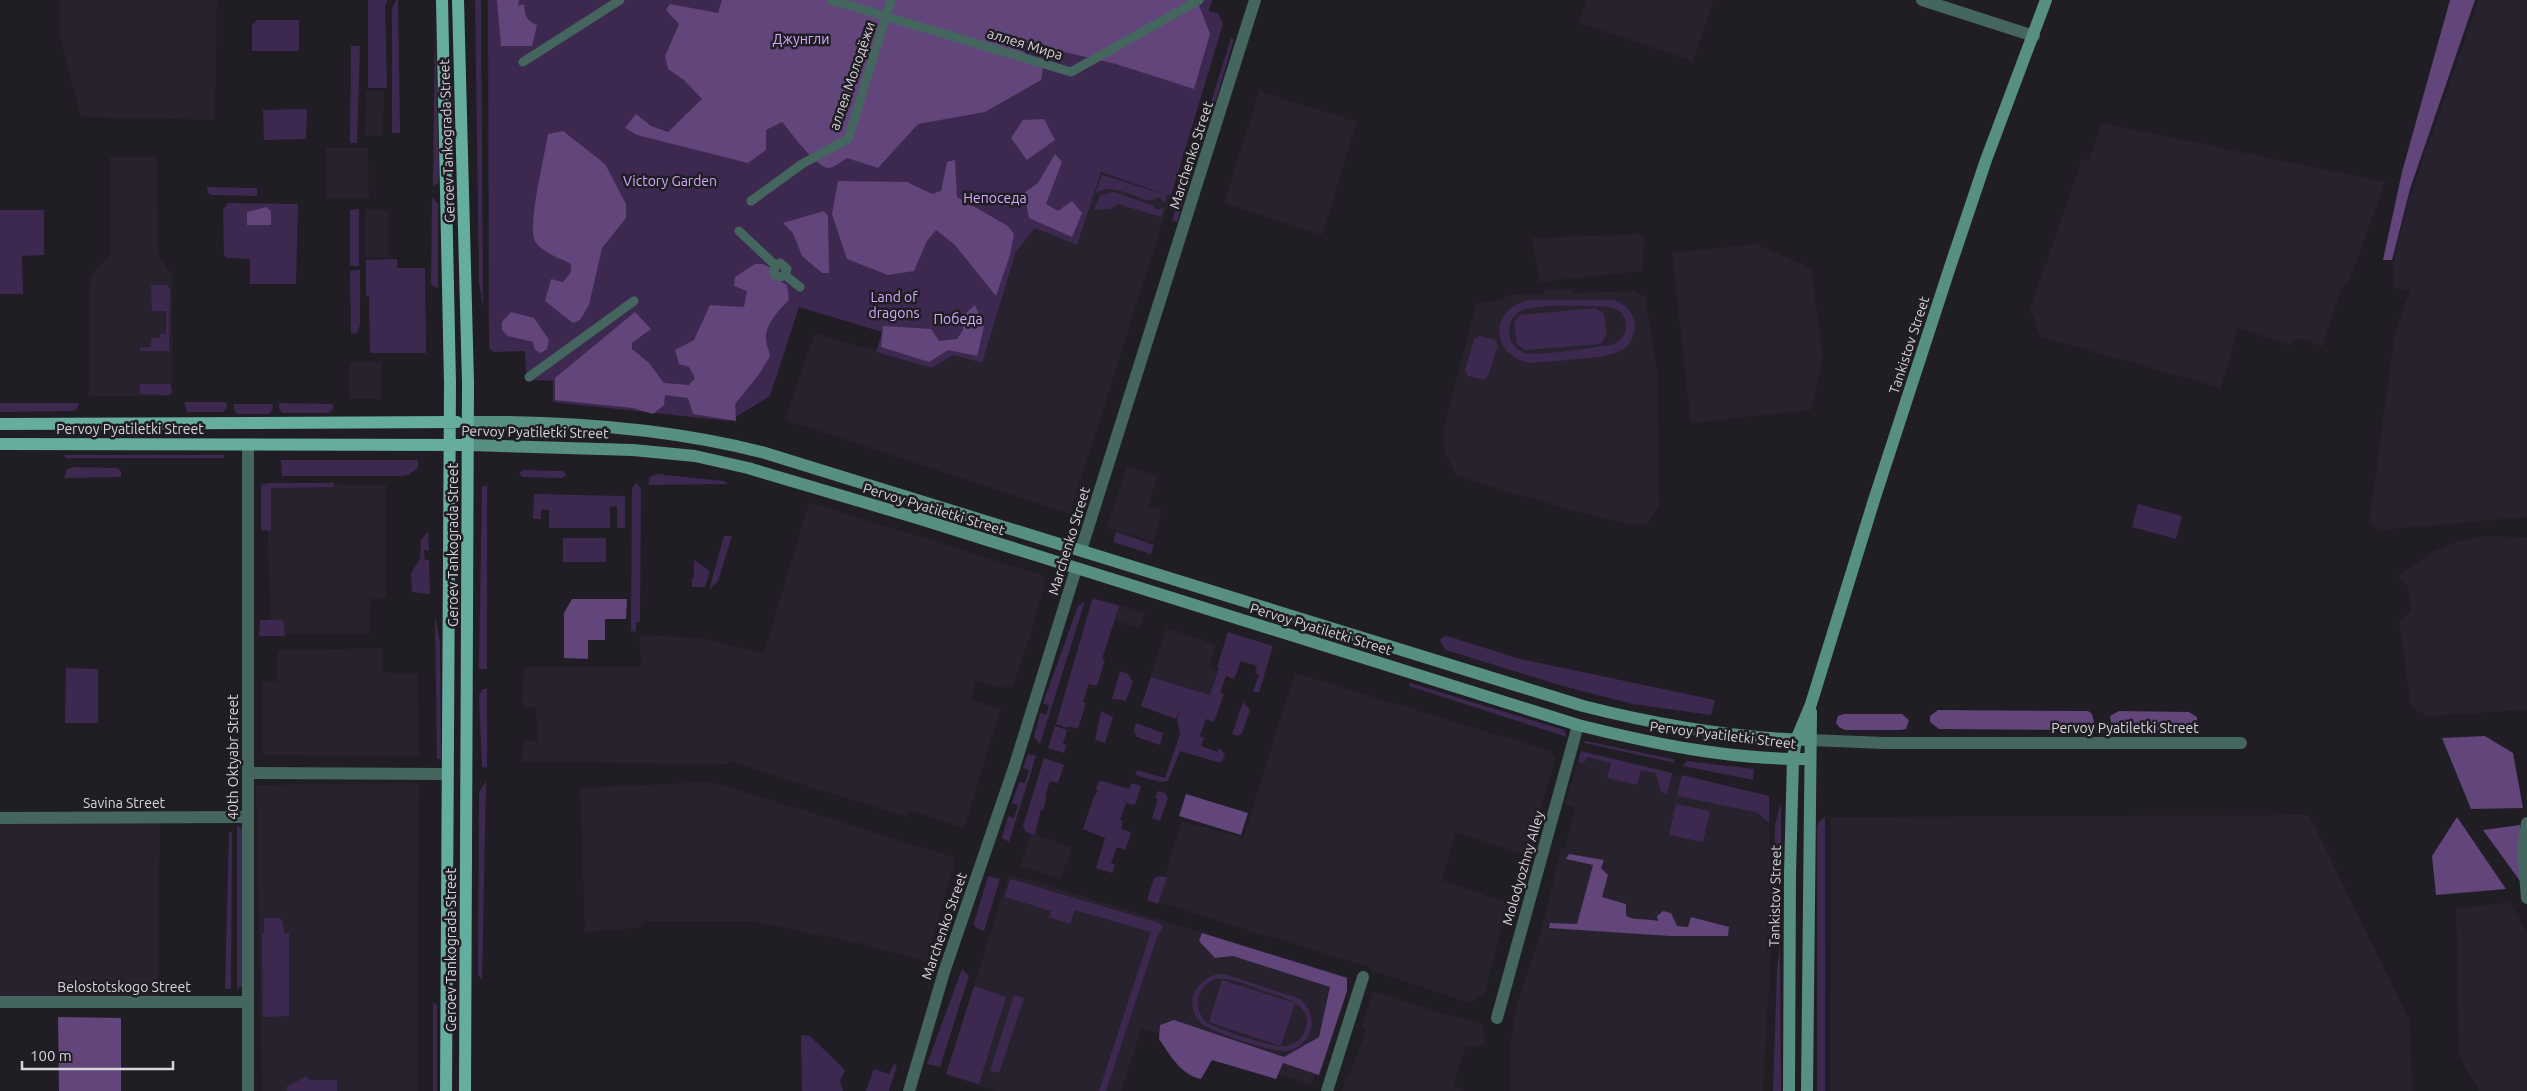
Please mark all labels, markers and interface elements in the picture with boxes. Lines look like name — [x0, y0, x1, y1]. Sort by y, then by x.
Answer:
street label: аллея Молодёжи — [826, 20, 878, 132]
street label: аллея Мира — [985, 25, 1065, 63]
park label: Джунгли — [772, 31, 830, 47]
street label: Geroev Tankograda Street — [436, 58, 458, 223]
street label: Marchenko Street — [1166, 99, 1216, 211]
park label: Victory Garden — [623, 173, 717, 189]
park label: Непоседа — [963, 190, 1027, 206]
park label: Land of dragons — [869, 289, 920, 321]
street label: Tankistov Street — [1886, 294, 1932, 396]
park label: Победа — [933, 311, 983, 327]
street label: Pervoy Pyatiletki Street — [56, 421, 204, 437]
street label: Pervoy Pyatiletki Street — [461, 423, 609, 441]
street label: Geroev Tankograda Street — [445, 463, 461, 627]
street label: Pervoy Pyatiletki Street — [861, 480, 1007, 538]
street label: Marchenko Street — [1045, 485, 1093, 597]
street label: Pervoy Pyatiletki Street — [1248, 600, 1394, 658]
street label: 40th Oktyabr Street — [225, 694, 241, 820]
street label: Pervoy Pyatiletki Street — [1649, 718, 1798, 752]
street label: Pervoy Pyatiletki Street — [2051, 720, 2199, 736]
street label: Savina Street — [83, 795, 166, 811]
street label: Molodyozhny Alley — [1499, 809, 1547, 927]
street label: Tankistov Street — [1766, 845, 1784, 947]
street label: Geroev Tankograda Street — [443, 868, 459, 1032]
street label: Marchenko Street — [918, 870, 970, 982]
street label: Belostotskogo Street — [57, 979, 191, 995]
scale bar — [22, 1038, 174, 1070]
text: 100 m — [30, 1047, 72, 1064]

